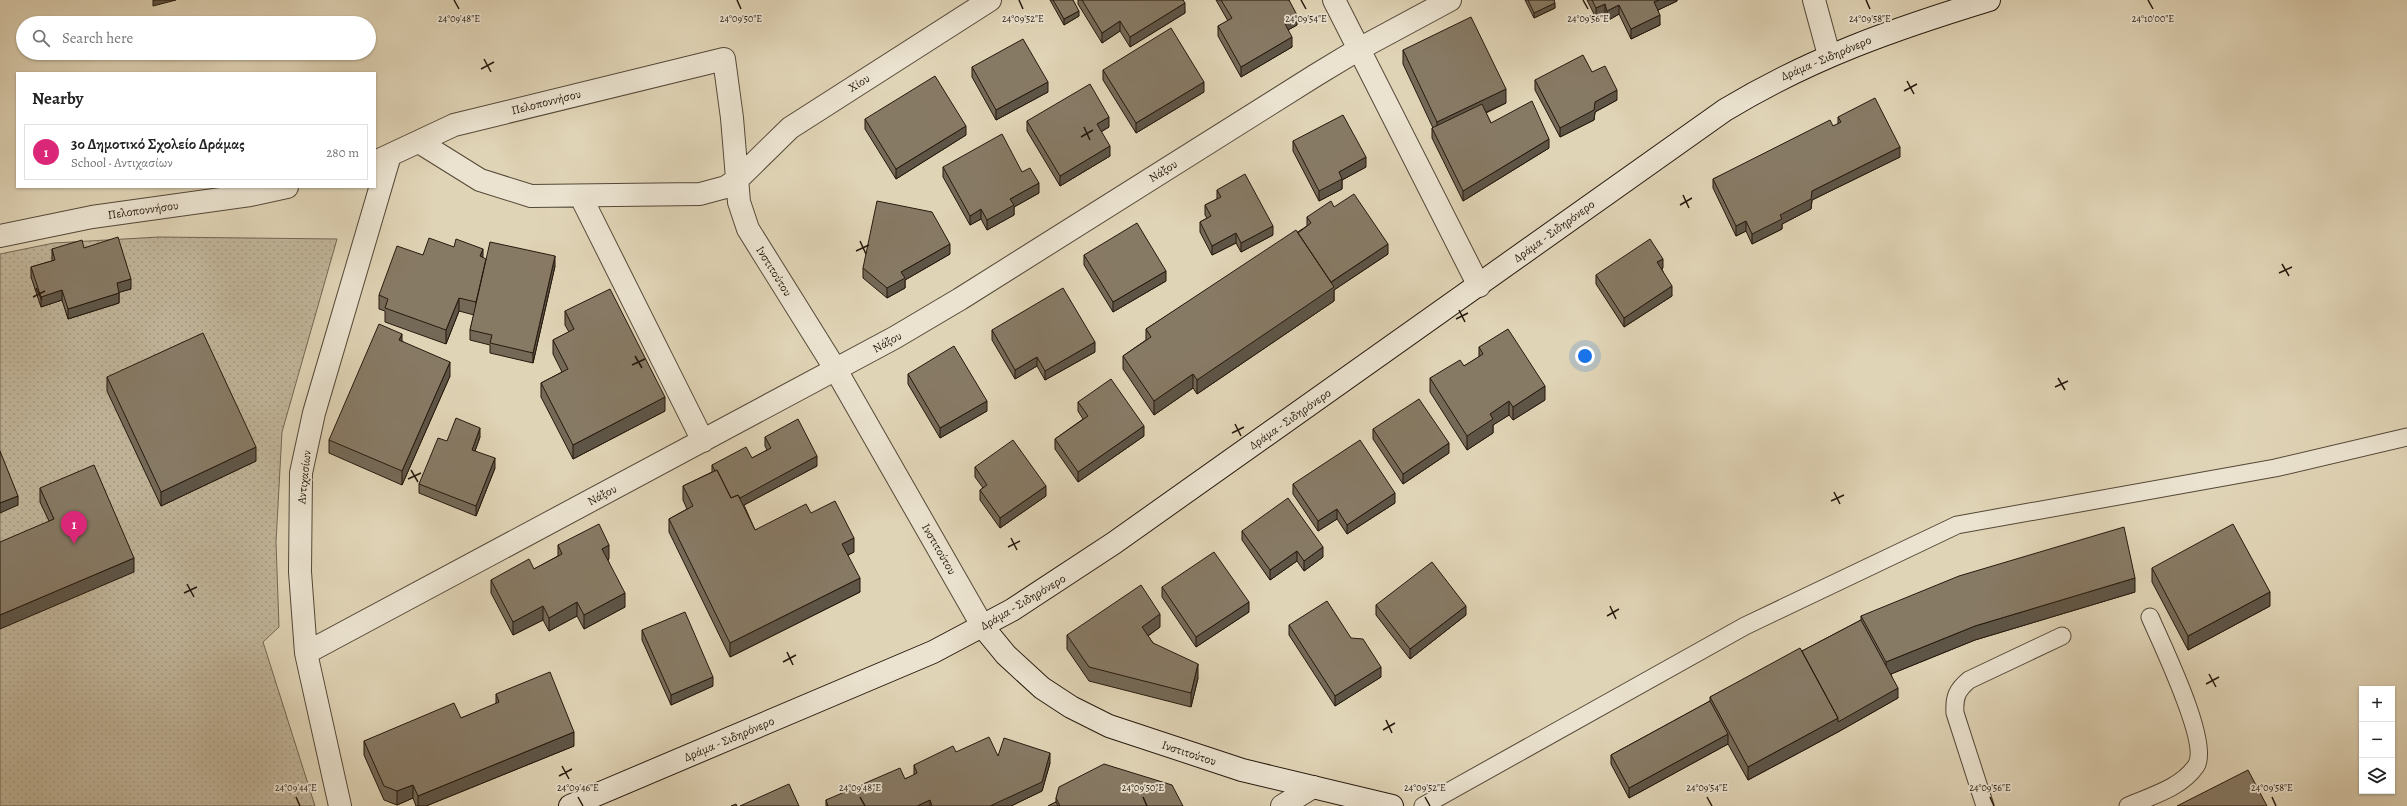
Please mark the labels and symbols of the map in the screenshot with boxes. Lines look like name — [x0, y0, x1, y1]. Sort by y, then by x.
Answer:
text: 24°09'48"E — [438, 12, 480, 25]
text: 24°09'50"E — [720, 12, 762, 25]
text: 24°09'52"E — [1002, 12, 1044, 25]
text: 24°09'54"E — [1285, 12, 1327, 25]
text: 24°09'56"E — [1567, 12, 1609, 25]
text: 24°09'58"E — [1849, 12, 1891, 25]
text: 24°10'00"E — [2132, 12, 2174, 25]
street label: Δράμα - Σιδηρόνερο — [1778, 32, 1874, 84]
street label: Χίου — [845, 70, 873, 96]
street label: Πελοποννήσου — [509, 86, 583, 118]
street label: Νάξου — [1146, 156, 1180, 186]
street label: Δράμα - Σιδηρόνερο — [1510, 196, 1598, 266]
street label: Πελοποννήσου — [107, 197, 179, 223]
street label: Ινστιτούτου — [752, 243, 796, 299]
street label: Νάξου — [870, 327, 904, 357]
your location — [1575, 346, 1595, 366]
street label: Δράμα - Σιδηρόνερο — [1246, 385, 1334, 453]
street label: Αντιχασίων — [293, 449, 315, 506]
street label: Νάξου — [585, 481, 619, 509]
pin: 1 — [61, 511, 87, 544]
street label: Ινστιτούτου — [918, 521, 960, 577]
street label: Δράμα - Σιδηρόνερο — [977, 570, 1069, 634]
street label: Δράμα - Σιδηρόνερο — [681, 713, 777, 765]
street label: Ινστιτούτου — [1160, 737, 1218, 769]
text: 24°09'44"E — [275, 781, 317, 794]
text: 24°09'46"E — [557, 781, 599, 794]
text: 24°09'48"E — [839, 781, 881, 794]
text: 24°09'50"E — [1122, 781, 1164, 794]
text: 24°09'52"E — [1404, 781, 1446, 794]
text: 24°09'54"E — [1686, 781, 1728, 794]
text: 24°09'56"E — [1969, 781, 2011, 794]
text: 24°09'58"E — [2251, 781, 2293, 794]

